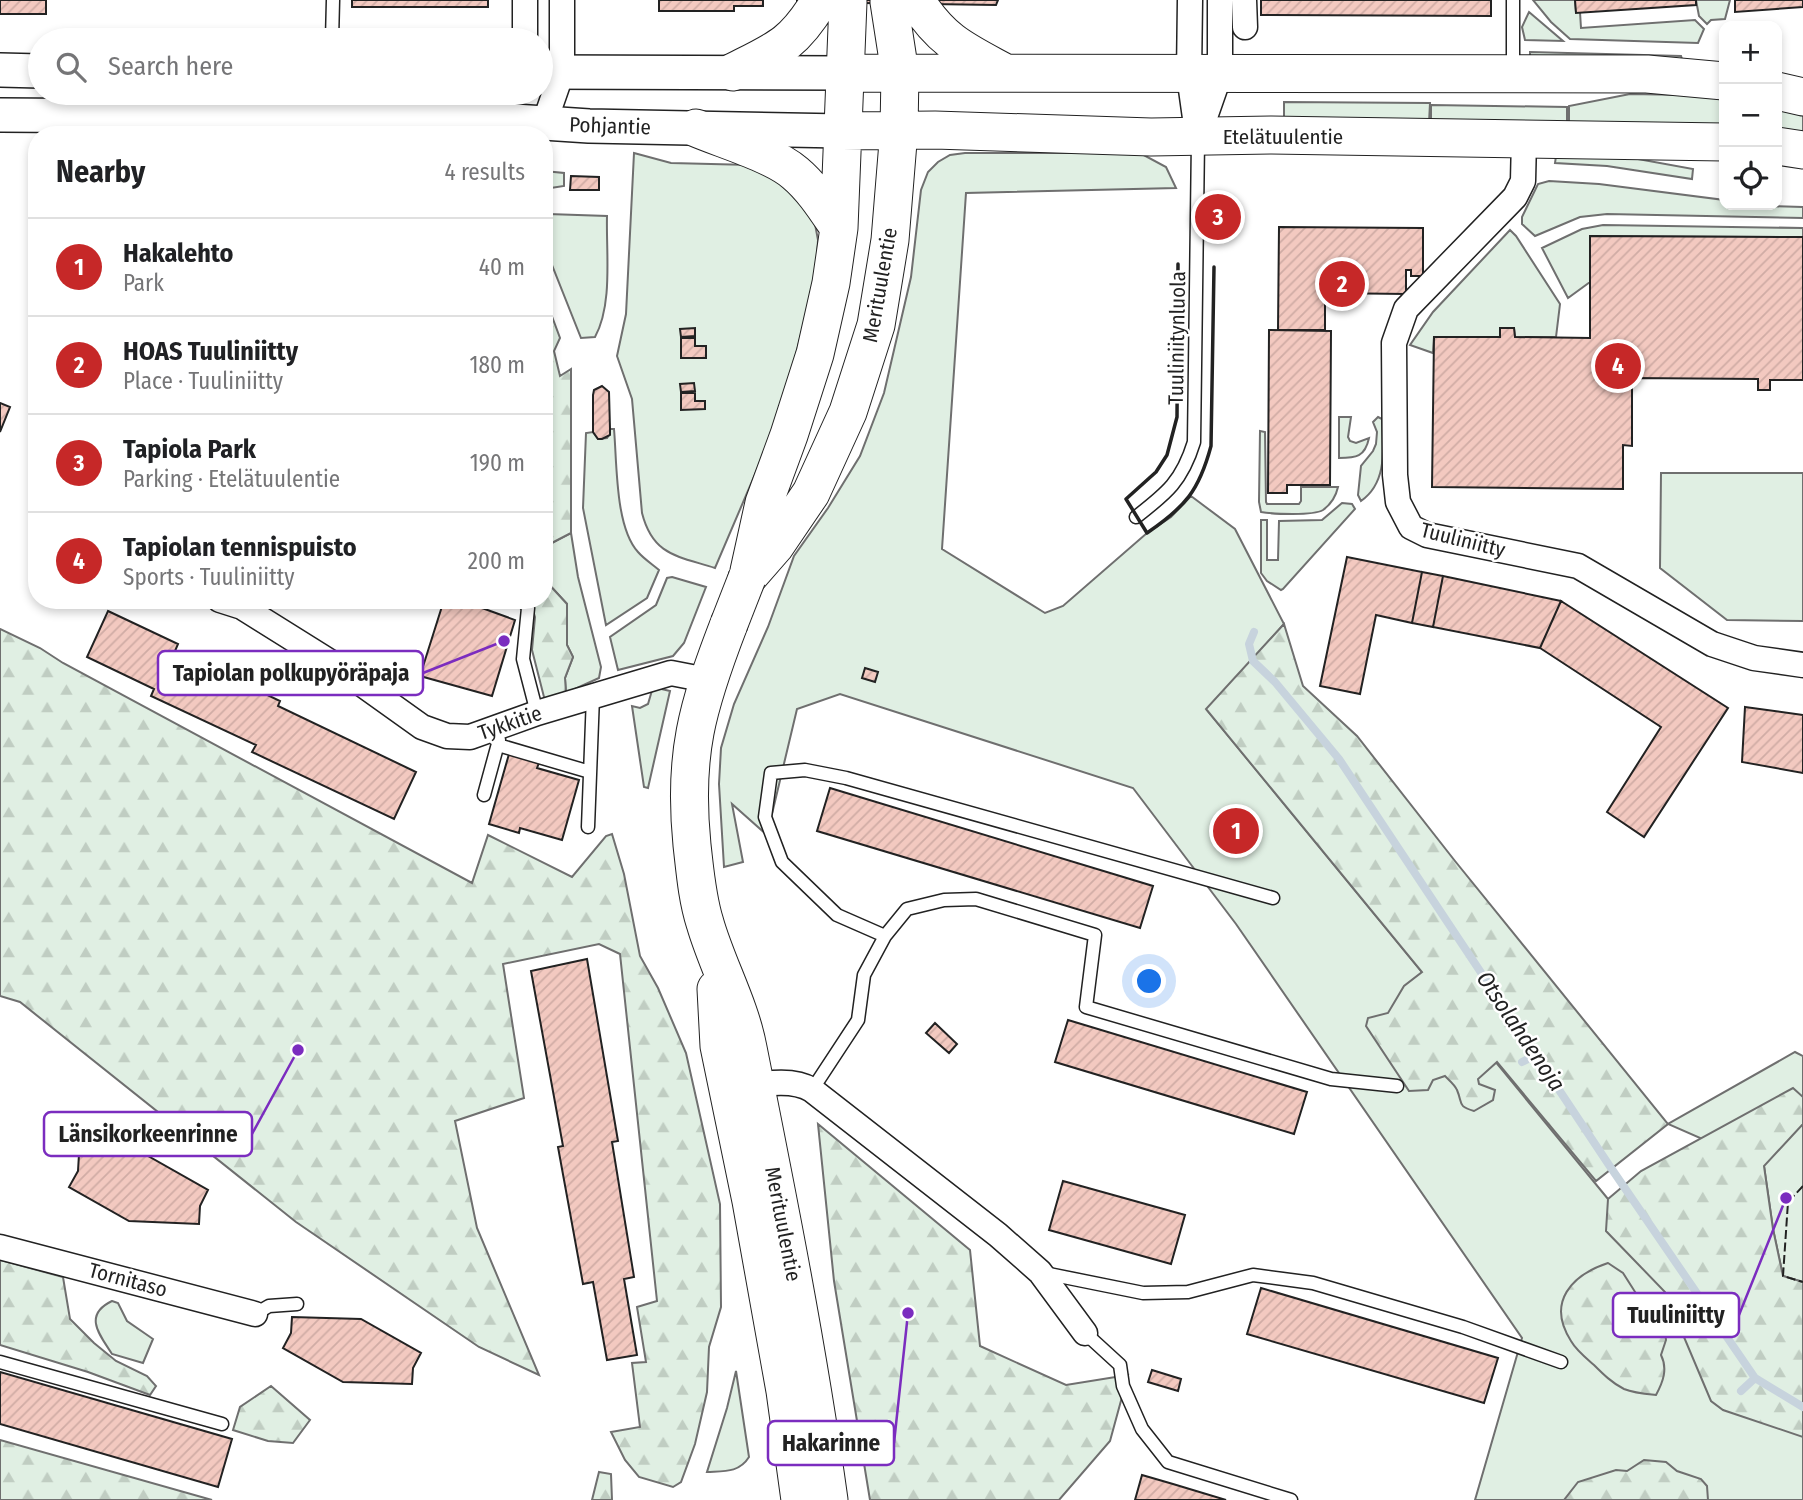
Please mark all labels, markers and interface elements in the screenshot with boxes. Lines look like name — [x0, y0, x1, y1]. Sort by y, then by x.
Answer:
map controls — [1719, 21, 1782, 210]
button: + — [1719, 21, 1782, 84]
search box — [28, 28, 553, 105]
icon: search — [52, 48, 90, 86]
text: Search here — [108, 51, 233, 82]
button: − — [1719, 84, 1782, 147]
street label: Pohjantie — [569, 112, 651, 140]
street label: Etelätuulentie — [1223, 124, 1343, 150]
button: locate — [1719, 147, 1782, 210]
text: Nearby — [56, 154, 145, 190]
text: 4 results — [444, 158, 525, 186]
pin: 3 — [1195, 191, 1241, 243]
street label: Merituulentie — [857, 226, 903, 344]
text: Hakalehto — [123, 238, 233, 269]
text: 1 — [74, 253, 84, 281]
text: 40 m — [479, 253, 525, 281]
pin: 2 — [1319, 258, 1365, 310]
text: Park — [123, 269, 164, 297]
street label: Tuuliniitynluola — [1163, 271, 1191, 405]
text: HOAS Tuuliniitty — [123, 336, 298, 367]
pin: 4 — [1595, 340, 1641, 392]
text: 2 — [74, 351, 84, 379]
text: 180 m — [469, 351, 525, 379]
text: Place · Tuuliniitty — [123, 367, 283, 395]
text: Tapiola Park — [123, 434, 256, 465]
text: 3 — [74, 449, 84, 477]
text: 190 m — [470, 449, 525, 477]
text: Parking · Etelätuulentie — [123, 465, 340, 493]
street label: Tuuliniitty — [1418, 517, 1509, 563]
text: Tapiolan tennispuisto — [123, 532, 357, 563]
text: 4 — [73, 547, 85, 575]
text: 200 m — [468, 547, 525, 575]
text: Sports · Tuuliniitty — [123, 563, 294, 591]
callout: Tapiolan polkupyöräpaja — [158, 651, 423, 695]
text: Tapiolan polkupyöräpaja — [173, 659, 409, 687]
street label: Tykkitie — [475, 700, 545, 746]
pin: 1 — [1213, 805, 1259, 857]
your location — [1132, 964, 1166, 998]
water label: Otsolahdenoja — [1471, 966, 1571, 1096]
callout: Länsikorkeenrinne — [44, 1112, 252, 1156]
text: Länsikorkeenrinne — [58, 1120, 238, 1148]
street label: Merituulentie — [759, 1165, 807, 1283]
street label: Tornitaso — [86, 1257, 170, 1303]
callout: Tuuliniitty — [1613, 1293, 1739, 1337]
text: Tuuliniitty — [1627, 1301, 1726, 1329]
callout: Hakarinne — [768, 1421, 894, 1465]
text: Hakarinne — [782, 1429, 880, 1457]

